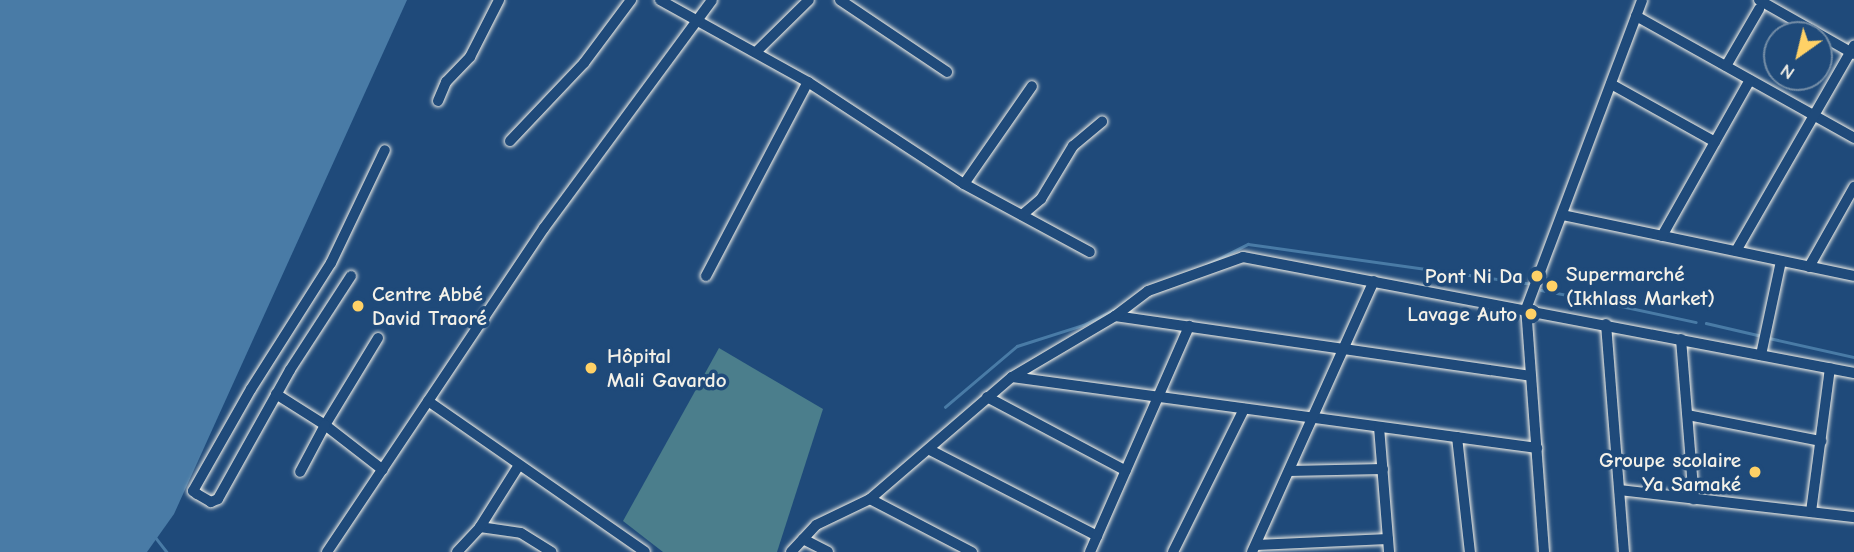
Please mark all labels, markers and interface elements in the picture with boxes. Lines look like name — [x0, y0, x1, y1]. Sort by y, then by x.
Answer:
north arrow — [1763, 21, 1833, 91]
text: N — [1776, 59, 1799, 84]
place label: Supermarché (Ikhlass Market) — [1566, 261, 1715, 311]
place label: Pont Ni Da — [1425, 263, 1523, 289]
marker: Pont Ni Da — [1529, 268, 1545, 284]
marker: Supermarché (Ikhlass Market) — [1544, 278, 1560, 294]
place label: Centre Abbé David Traoré — [372, 281, 487, 331]
marker: Centre Abbé David Traoré — [350, 298, 366, 314]
place label: Lavage Auto — [1407, 301, 1517, 327]
marker: Lavage Auto — [1523, 306, 1539, 322]
place label: Hôpital Mali Gavardo — [607, 343, 727, 393]
marker: Hôpital Mali Gavardo — [581, 358, 601, 378]
place label: Groupe scolaire Ya Samaké — [1599, 447, 1741, 497]
marker: Groupe scolaire Ya Samaké — [1747, 464, 1763, 480]

